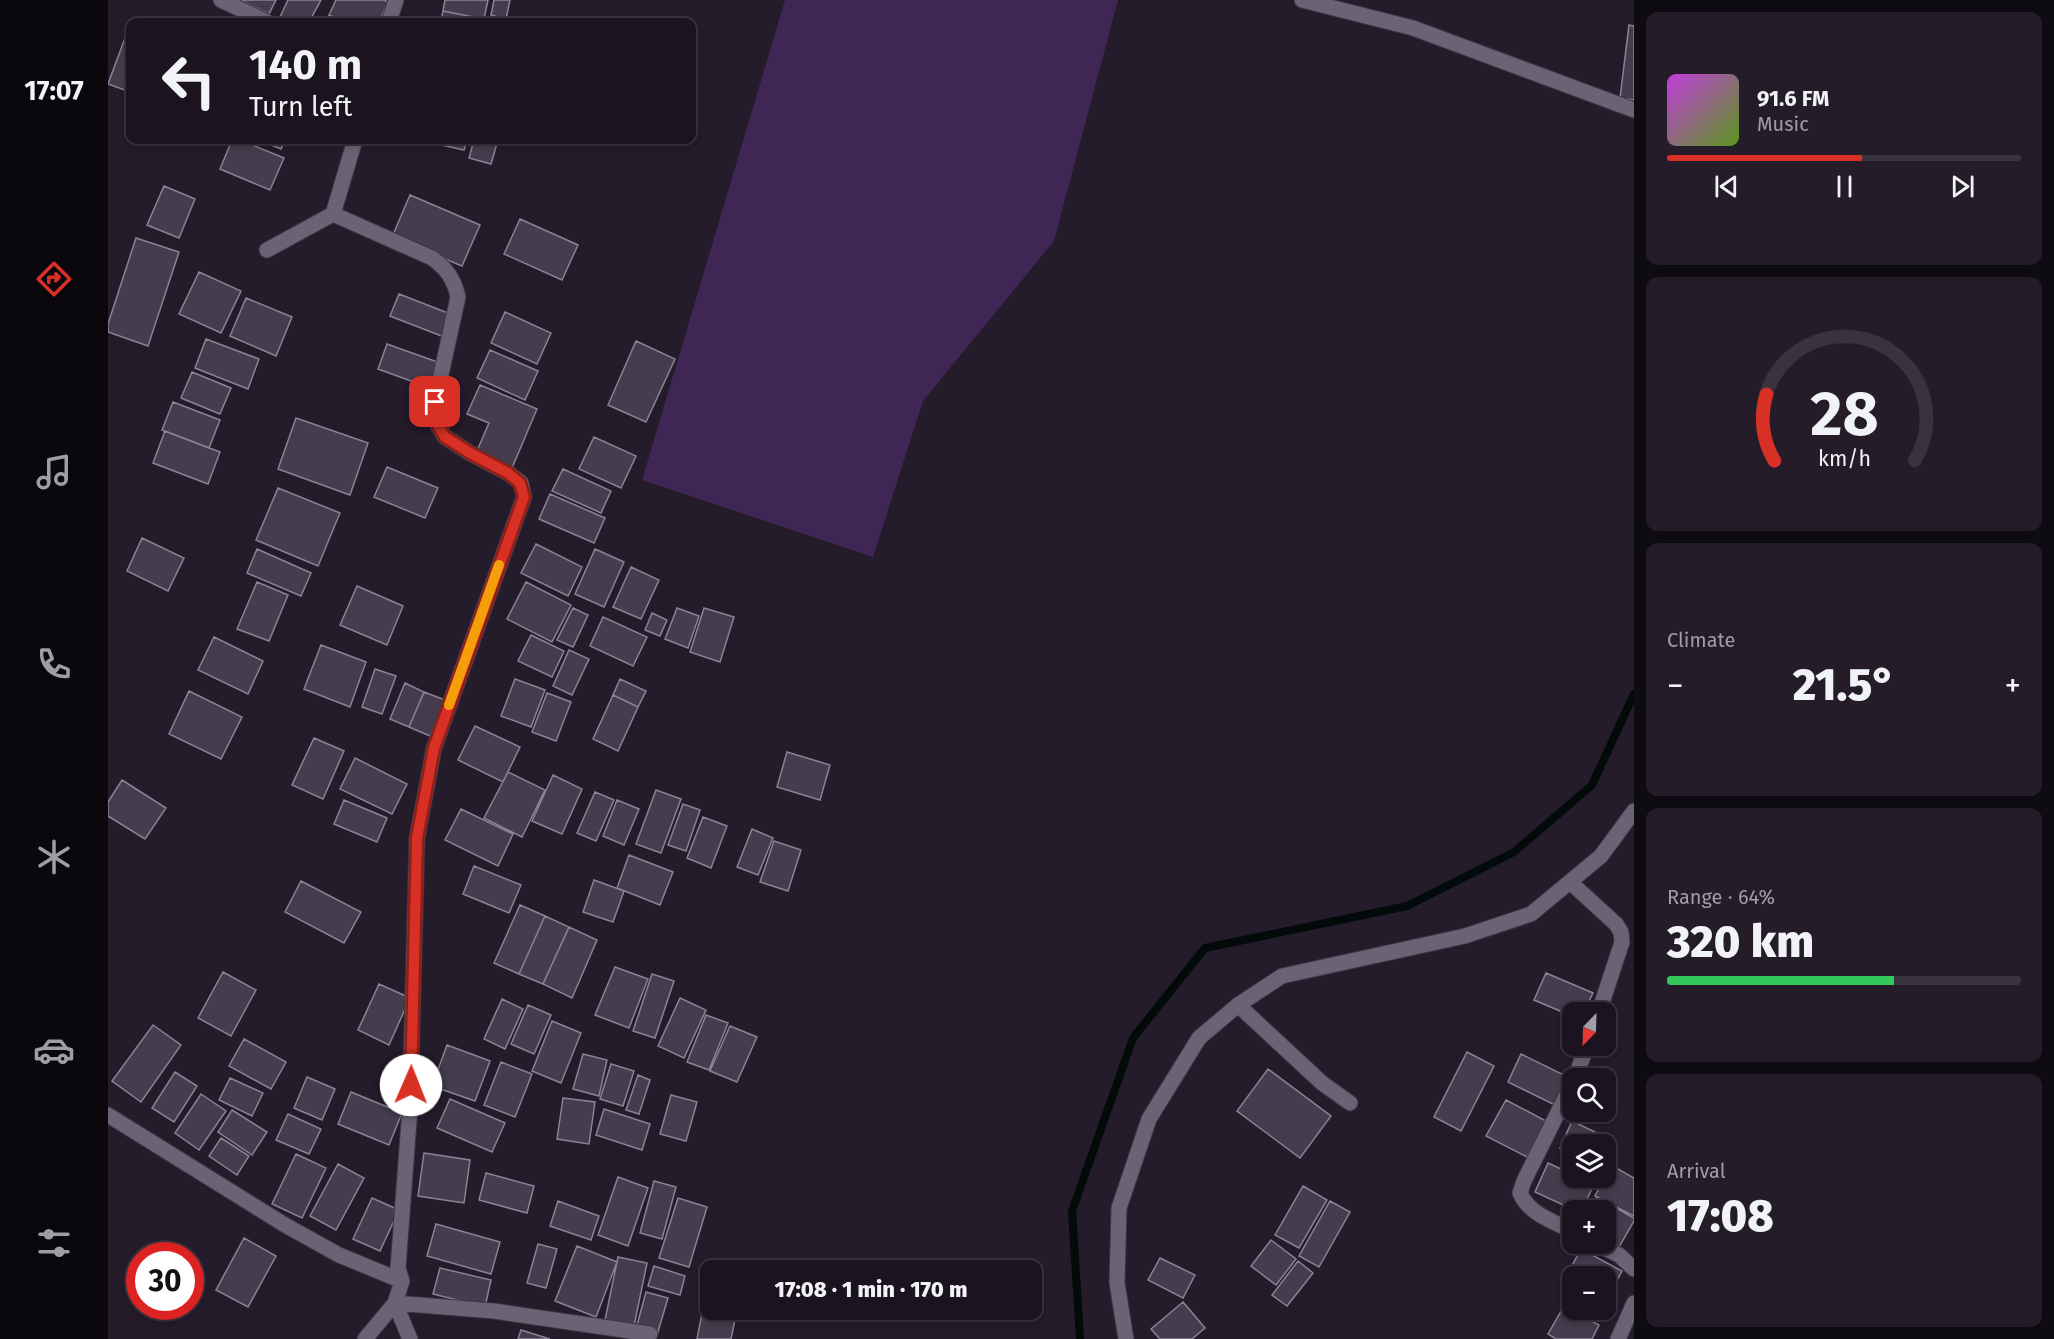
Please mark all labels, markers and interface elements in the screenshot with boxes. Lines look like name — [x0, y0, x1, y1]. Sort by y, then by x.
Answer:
text: 140 m — [249, 40, 362, 90]
icon: left — [150, 42, 228, 120]
text: 17:07 — [24, 75, 84, 107]
text: 91.6 FM — [1757, 85, 1829, 112]
text: Turn left — [249, 91, 352, 123]
text: Music — [1757, 112, 1809, 136]
icon: previous — [1710, 170, 1743, 203]
icon: pause — [1828, 170, 1861, 203]
icon: next — [1946, 170, 1979, 203]
icon: directions — [33, 258, 75, 300]
pin — [409, 376, 460, 427]
text: 28 — [1810, 377, 1878, 452]
icon: arrive — [418, 385, 451, 418]
text: km/h — [1817, 447, 1871, 473]
icon: music — [33, 451, 75, 493]
text: Climate — [1667, 628, 1735, 652]
icon: phone — [33, 643, 75, 685]
text: 21.5° — [1793, 658, 1895, 712]
text: − — [1667, 666, 1684, 706]
text: + — [2005, 666, 2021, 706]
icon: climate — [33, 836, 75, 878]
text: Range · 64% — [1667, 885, 1775, 909]
text: 320 km — [1667, 915, 1814, 969]
north arrow — [1562, 1002, 1616, 1056]
map controls — [1562, 1002, 1616, 1320]
icon: car — [33, 1029, 75, 1071]
position arrow — [379, 1053, 443, 1117]
button: search — [1562, 1068, 1616, 1122]
button: layers — [1562, 1134, 1616, 1188]
text: Arrival — [1667, 1159, 1726, 1183]
text: 17:08 — [1667, 1189, 1774, 1243]
button: + — [1562, 1200, 1616, 1254]
icon: filters — [33, 1222, 75, 1264]
speed limit sign: 30 — [126, 1242, 204, 1320]
button: − — [1562, 1266, 1616, 1320]
text: 17:08 · 1 min · 170 m — [775, 1276, 967, 1303]

